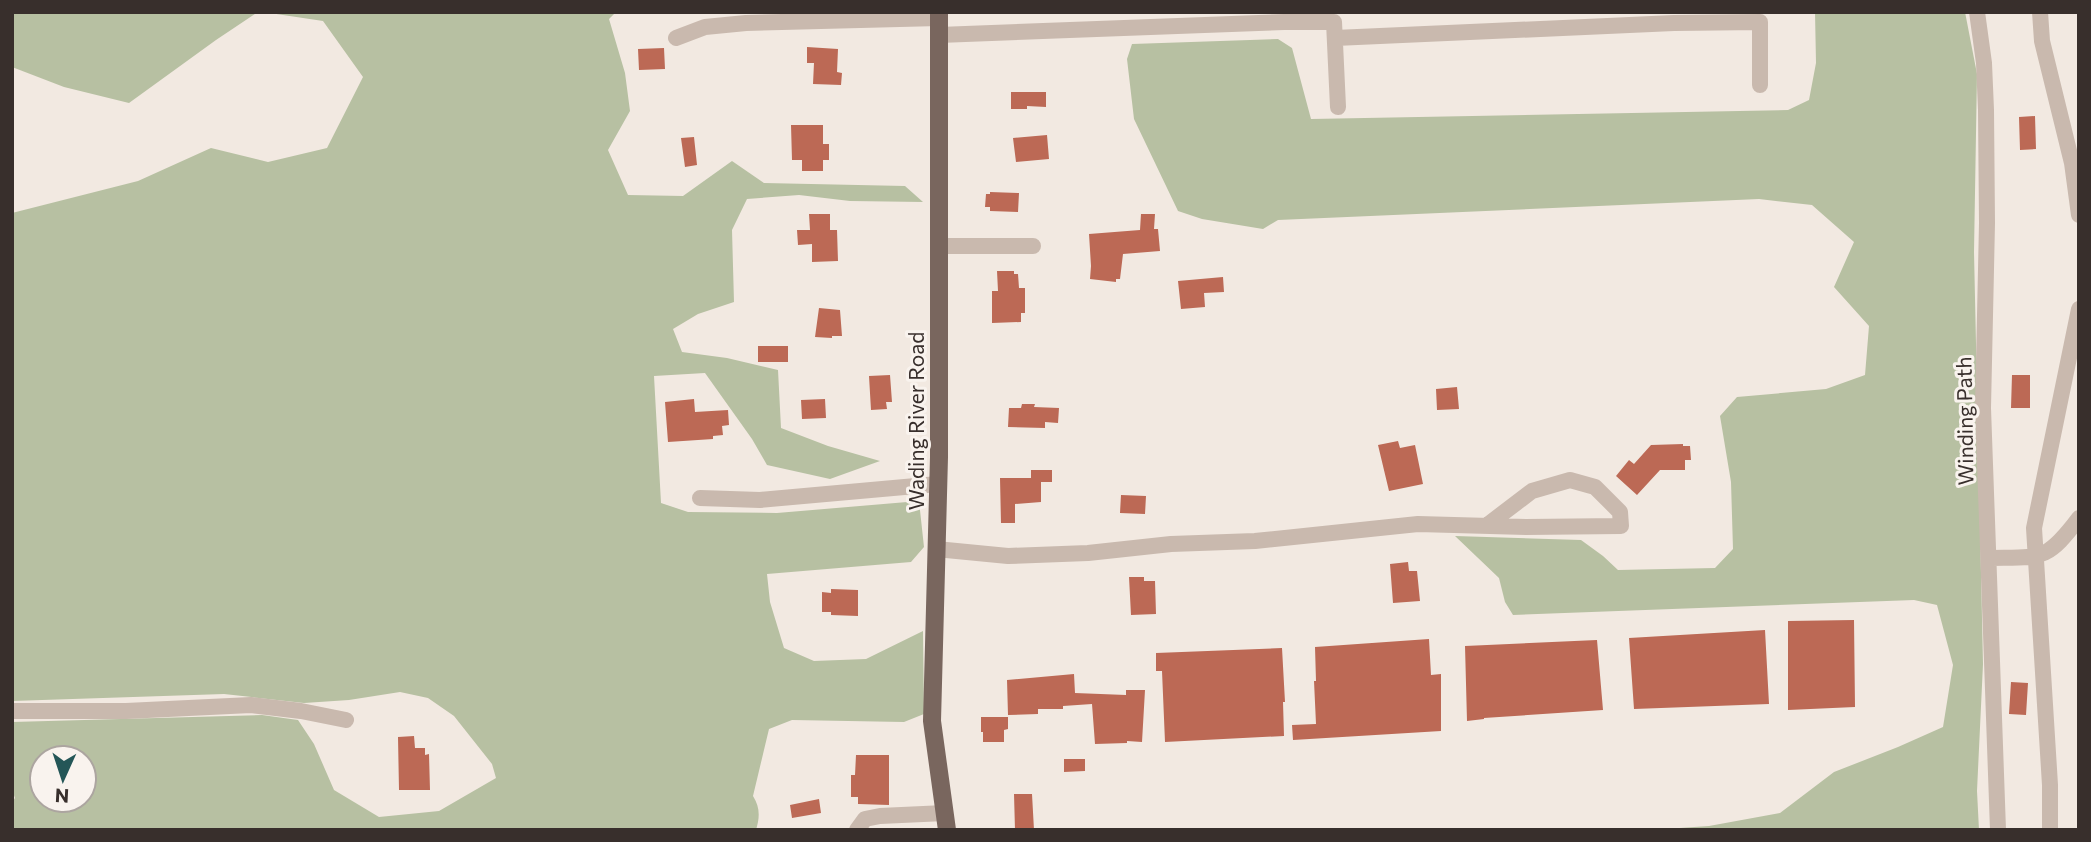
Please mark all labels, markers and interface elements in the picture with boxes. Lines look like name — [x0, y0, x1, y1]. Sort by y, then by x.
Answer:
street label: Wading River Road — [903, 332, 928, 510]
street label: Winding Path — [1950, 356, 1978, 486]
north arrow — [28, 744, 98, 814]
text: N — [54, 785, 70, 808]

